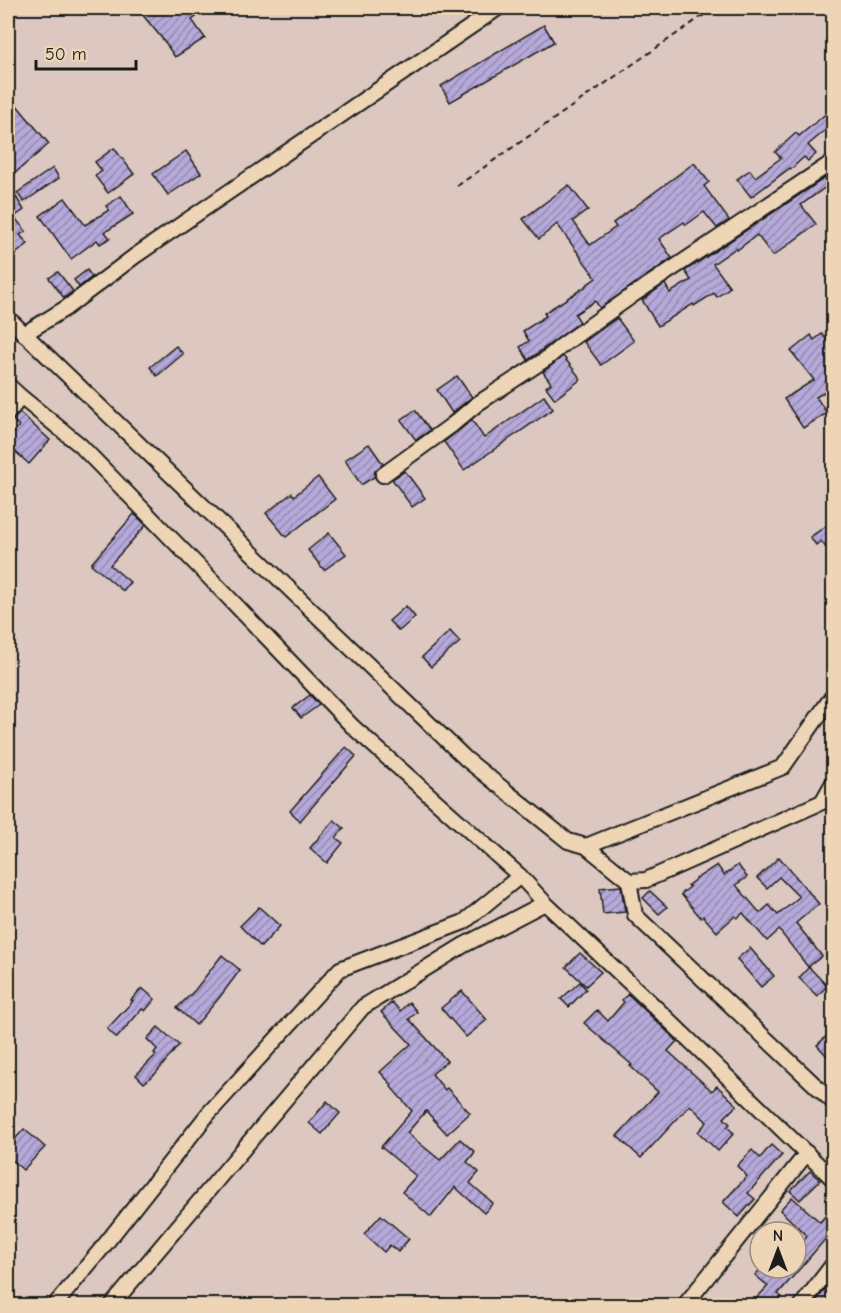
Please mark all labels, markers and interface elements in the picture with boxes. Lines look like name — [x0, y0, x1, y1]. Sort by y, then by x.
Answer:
scale bar — [36, 33, 136, 71]
text: 50 m — [45, 44, 87, 65]
north arrow — [748, 1220, 808, 1280]
text: N — [773, 1227, 783, 1245]

